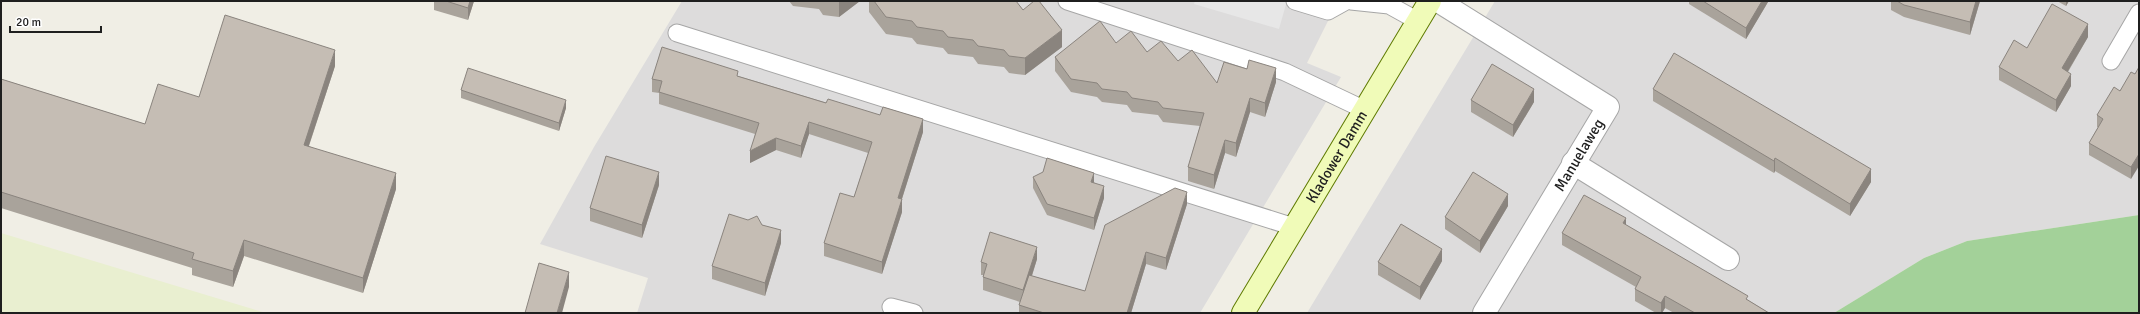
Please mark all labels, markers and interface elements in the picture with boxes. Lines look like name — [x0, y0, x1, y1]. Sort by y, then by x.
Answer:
scale bar — [10, 8, 101, 34]
text: 20 m — [16, 15, 41, 30]
street label: Kladower Damm — [1302, 107, 1371, 206]
street label: Manuelaweg — [1550, 115, 1608, 195]

